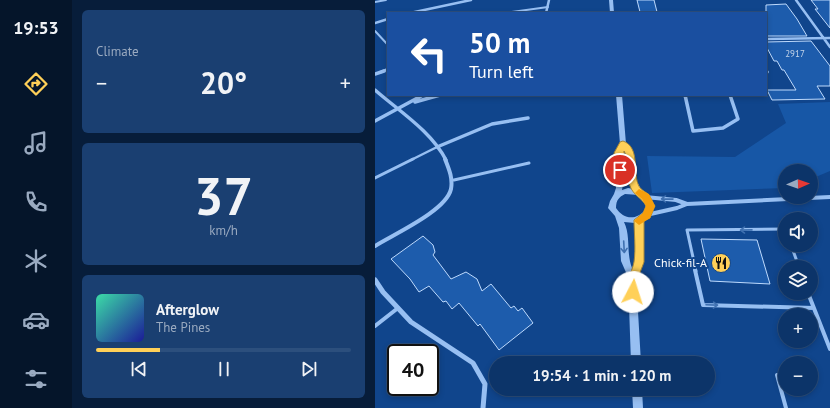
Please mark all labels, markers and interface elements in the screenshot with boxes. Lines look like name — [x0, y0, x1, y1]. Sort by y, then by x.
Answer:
text: 19:53 — [13, 16, 59, 39]
text: 50 m — [469, 24, 530, 61]
icon: left — [403, 28, 455, 80]
text: Climate — [96, 43, 139, 60]
house number: 2917 — [785, 48, 805, 59]
text: Turn left — [469, 60, 534, 83]
text: 20° — [200, 63, 247, 102]
text: − — [96, 69, 107, 97]
text: + — [340, 69, 351, 97]
icon: directions — [22, 70, 50, 98]
icon: music — [22, 129, 50, 157]
pin — [603, 153, 637, 187]
icon: arrive — [609, 159, 631, 181]
text: 37 — [194, 162, 253, 229]
north arrow — [778, 164, 818, 204]
map controls — [778, 164, 818, 396]
icon: phone — [22, 188, 50, 216]
one-way arrow — [661, 196, 674, 203]
button: sound — [778, 212, 818, 252]
text: km/h — [209, 222, 238, 239]
one-way arrow — [740, 226, 753, 234]
one-way arrow — [621, 240, 628, 253]
icon: climate — [22, 247, 50, 275]
restaurant icon: Chick-fil-A — [710, 252, 732, 274]
place label: Chick-fil-A — [654, 255, 707, 270]
button: layers — [778, 260, 818, 300]
position arrow — [612, 271, 654, 313]
text: Afterglow — [156, 300, 219, 319]
one-way arrow — [705, 301, 718, 309]
icon: car — [22, 306, 50, 334]
button: + — [778, 308, 818, 348]
text: The Pines — [156, 319, 210, 336]
speed limit sign: 40 — [387, 344, 439, 396]
button: − — [778, 356, 818, 396]
icon: previous — [128, 358, 150, 380]
icon: pause — [213, 358, 235, 380]
icon: next — [298, 358, 320, 380]
icon: filters — [22, 365, 50, 393]
text: 19:54 · 1 min · 120 m — [533, 366, 671, 385]

